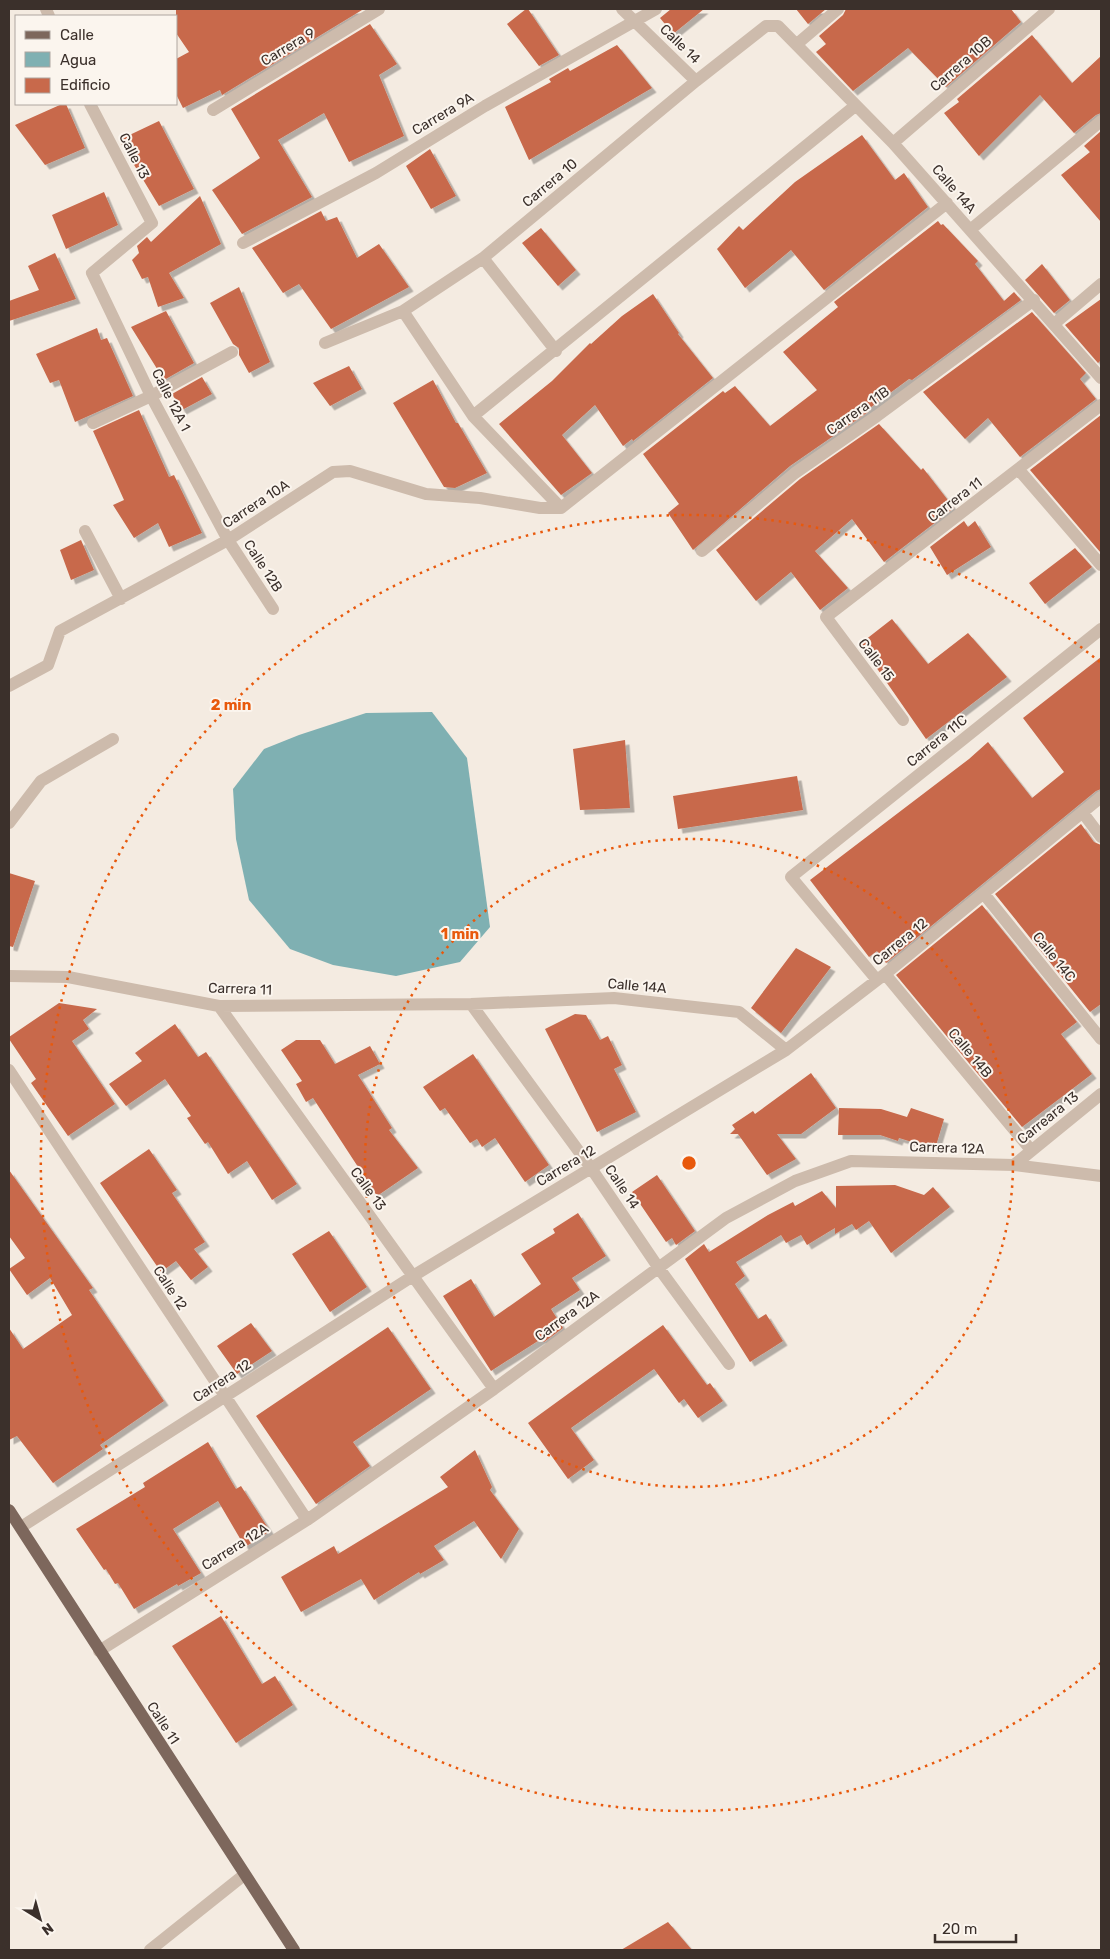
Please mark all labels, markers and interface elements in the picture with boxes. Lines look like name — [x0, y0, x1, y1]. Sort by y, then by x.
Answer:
legend — [15, 15, 178, 105]
street label: Calle 14 — [656, 21, 704, 68]
street label: Carrera 9 — [258, 24, 318, 70]
text: Calle — [60, 26, 94, 44]
street label: Carrera 10B — [927, 33, 995, 95]
text: Agua — [60, 51, 96, 69]
text: Edificio — [60, 76, 110, 94]
street label: Carrera 9A — [409, 89, 477, 139]
street label: Calle 13 — [115, 130, 153, 182]
street label: Carrera 10 — [519, 155, 581, 211]
street label: Calle 14A — [928, 161, 980, 217]
street label: Calle 12A 1 — [148, 366, 194, 434]
street label: Carrera 11B — [823, 383, 893, 439]
street label: Carrera 11 — [924, 474, 986, 526]
street label: Carrera 10A — [220, 476, 293, 532]
street label: Calle 12B — [240, 537, 286, 595]
street label: Calle 15 — [854, 635, 898, 685]
text: 2 min — [211, 696, 251, 714]
street label: Carrera 11C — [903, 711, 971, 771]
street label: Carrera 12 — [869, 915, 931, 969]
text: 1 min — [441, 925, 479, 943]
street label: Calle 14C — [1029, 929, 1079, 985]
street label: Calle 14A — [607, 975, 668, 997]
street label: Carrera 11 — [208, 979, 272, 999]
street label: Calle 14B — [944, 1025, 996, 1081]
street label: Carreara 13 — [1014, 1088, 1082, 1148]
street label: Carrera 12A — [909, 1138, 986, 1158]
street label: Carrera 12 — [533, 1142, 599, 1190]
centre of rings — [680, 1154, 698, 1172]
street label: Calle 14 — [601, 1162, 643, 1213]
street label: Calle 13 — [347, 1164, 389, 1214]
street label: Calle 12 — [149, 1263, 191, 1313]
street label: Carrera 12A — [532, 1287, 603, 1345]
street label: Carrera 12 — [190, 1356, 254, 1406]
street label: Carrera 12A — [199, 1520, 272, 1574]
street label: Calle 11 — [143, 1699, 183, 1747]
north arrow — [15, 1894, 65, 1944]
scale bar — [935, 1912, 1016, 1944]
text: N — [38, 1919, 57, 1939]
text: 20 m — [942, 1920, 977, 1938]

